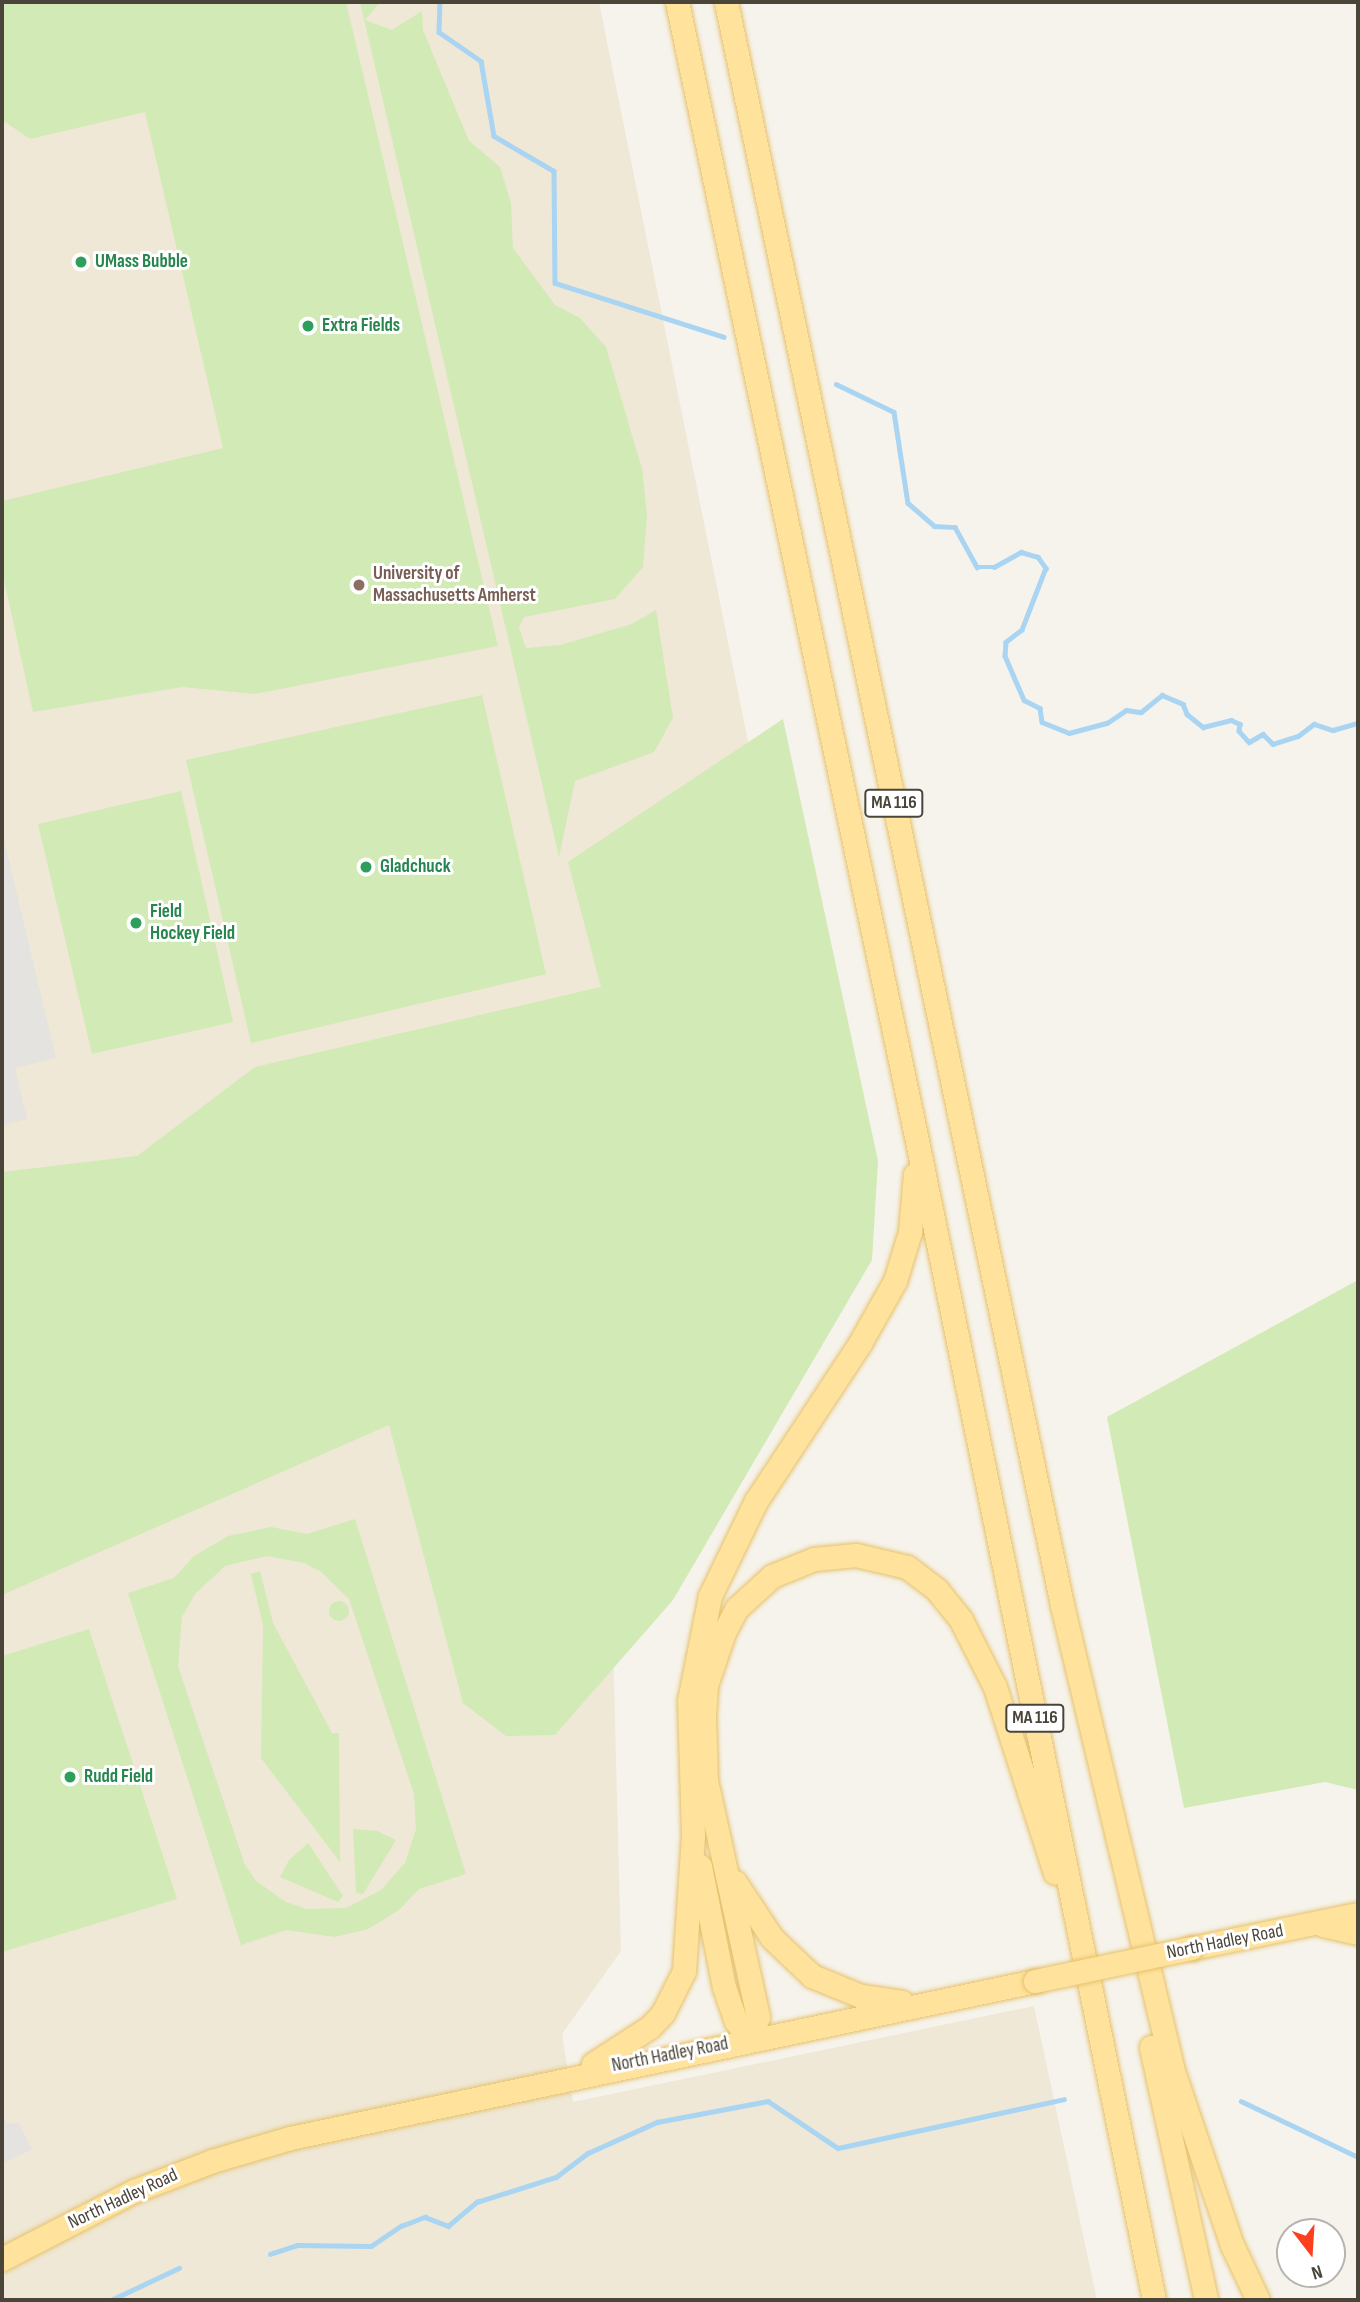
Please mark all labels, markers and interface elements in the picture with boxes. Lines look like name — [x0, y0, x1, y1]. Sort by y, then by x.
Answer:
place label: UMass Bubble — [95, 251, 188, 273]
marker: UMass Bubble — [73, 254, 89, 270]
place label: Extra Fields — [322, 315, 400, 337]
marker: Extra Fields — [300, 318, 316, 334]
place label: University of Massachusetts Amherst — [373, 563, 536, 607]
marker: University of Massachusetts Amherst — [351, 577, 367, 593]
road number: MA 116 — [864, 788, 924, 818]
place label: Gladchuck — [380, 856, 451, 878]
marker: Gladchuck — [358, 859, 374, 875]
place label: Field Hockey Field — [150, 901, 235, 945]
marker: Field Hockey Field — [128, 915, 144, 931]
road number: MA 116 — [1005, 1703, 1065, 1732]
place label: Rudd Field — [84, 1766, 153, 1788]
marker: Rudd Field — [62, 1769, 78, 1785]
street label: North Hadley Road — [1165, 1920, 1285, 1964]
street label: North Hadley Road — [610, 2033, 730, 2077]
street label: North Hadley Road — [65, 2164, 181, 2234]
north arrow — [1276, 2218, 1346, 2288]
text: N — [1308, 2259, 1325, 2284]

